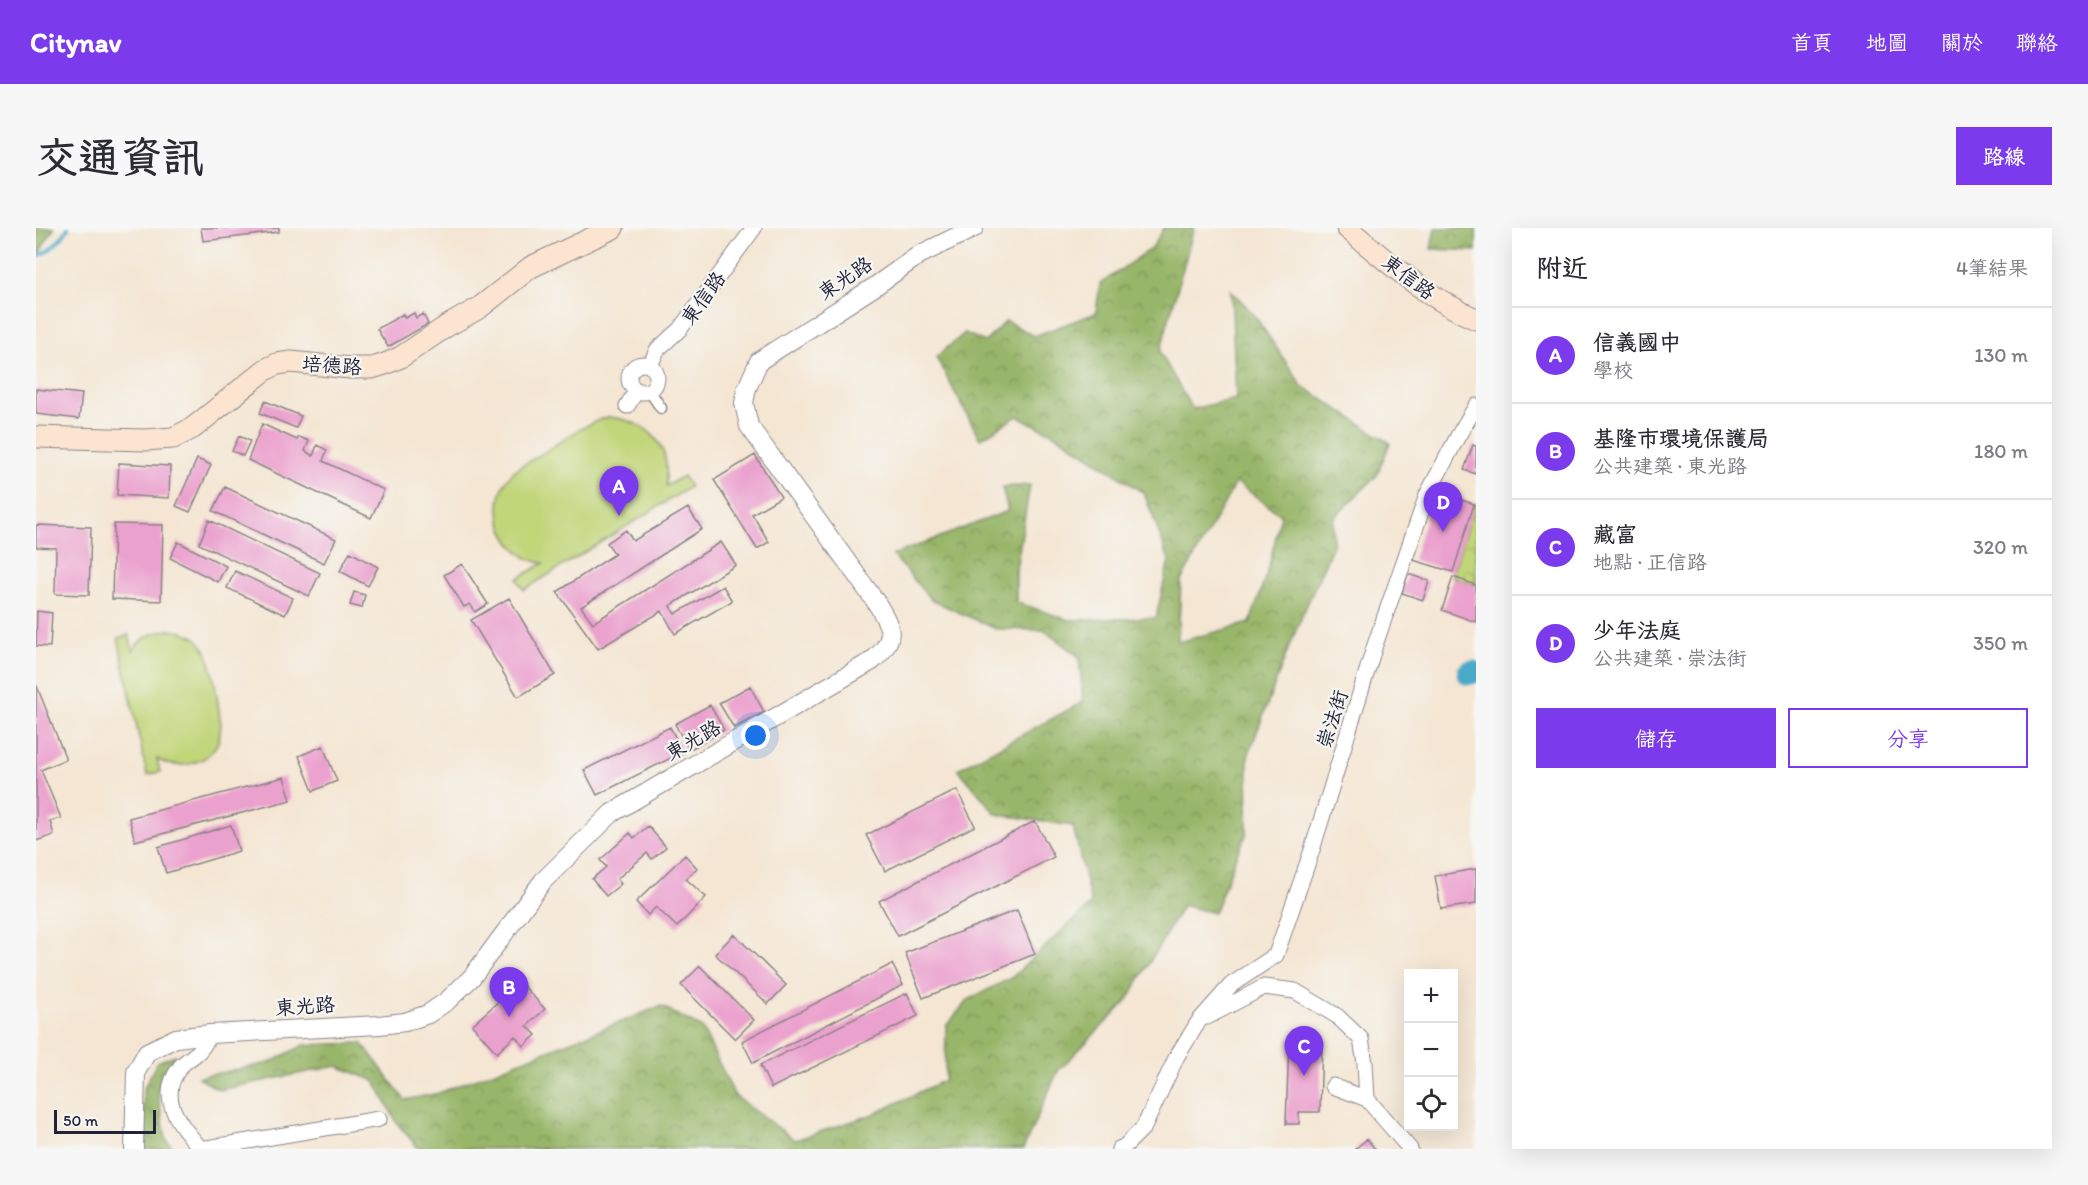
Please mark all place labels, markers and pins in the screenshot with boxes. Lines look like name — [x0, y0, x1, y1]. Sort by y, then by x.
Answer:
pin: A — [600, 466, 638, 516]
pin: D — [1424, 482, 1462, 532]
pin: B — [490, 968, 528, 1017]
pin: C — [1284, 1026, 1324, 1076]

